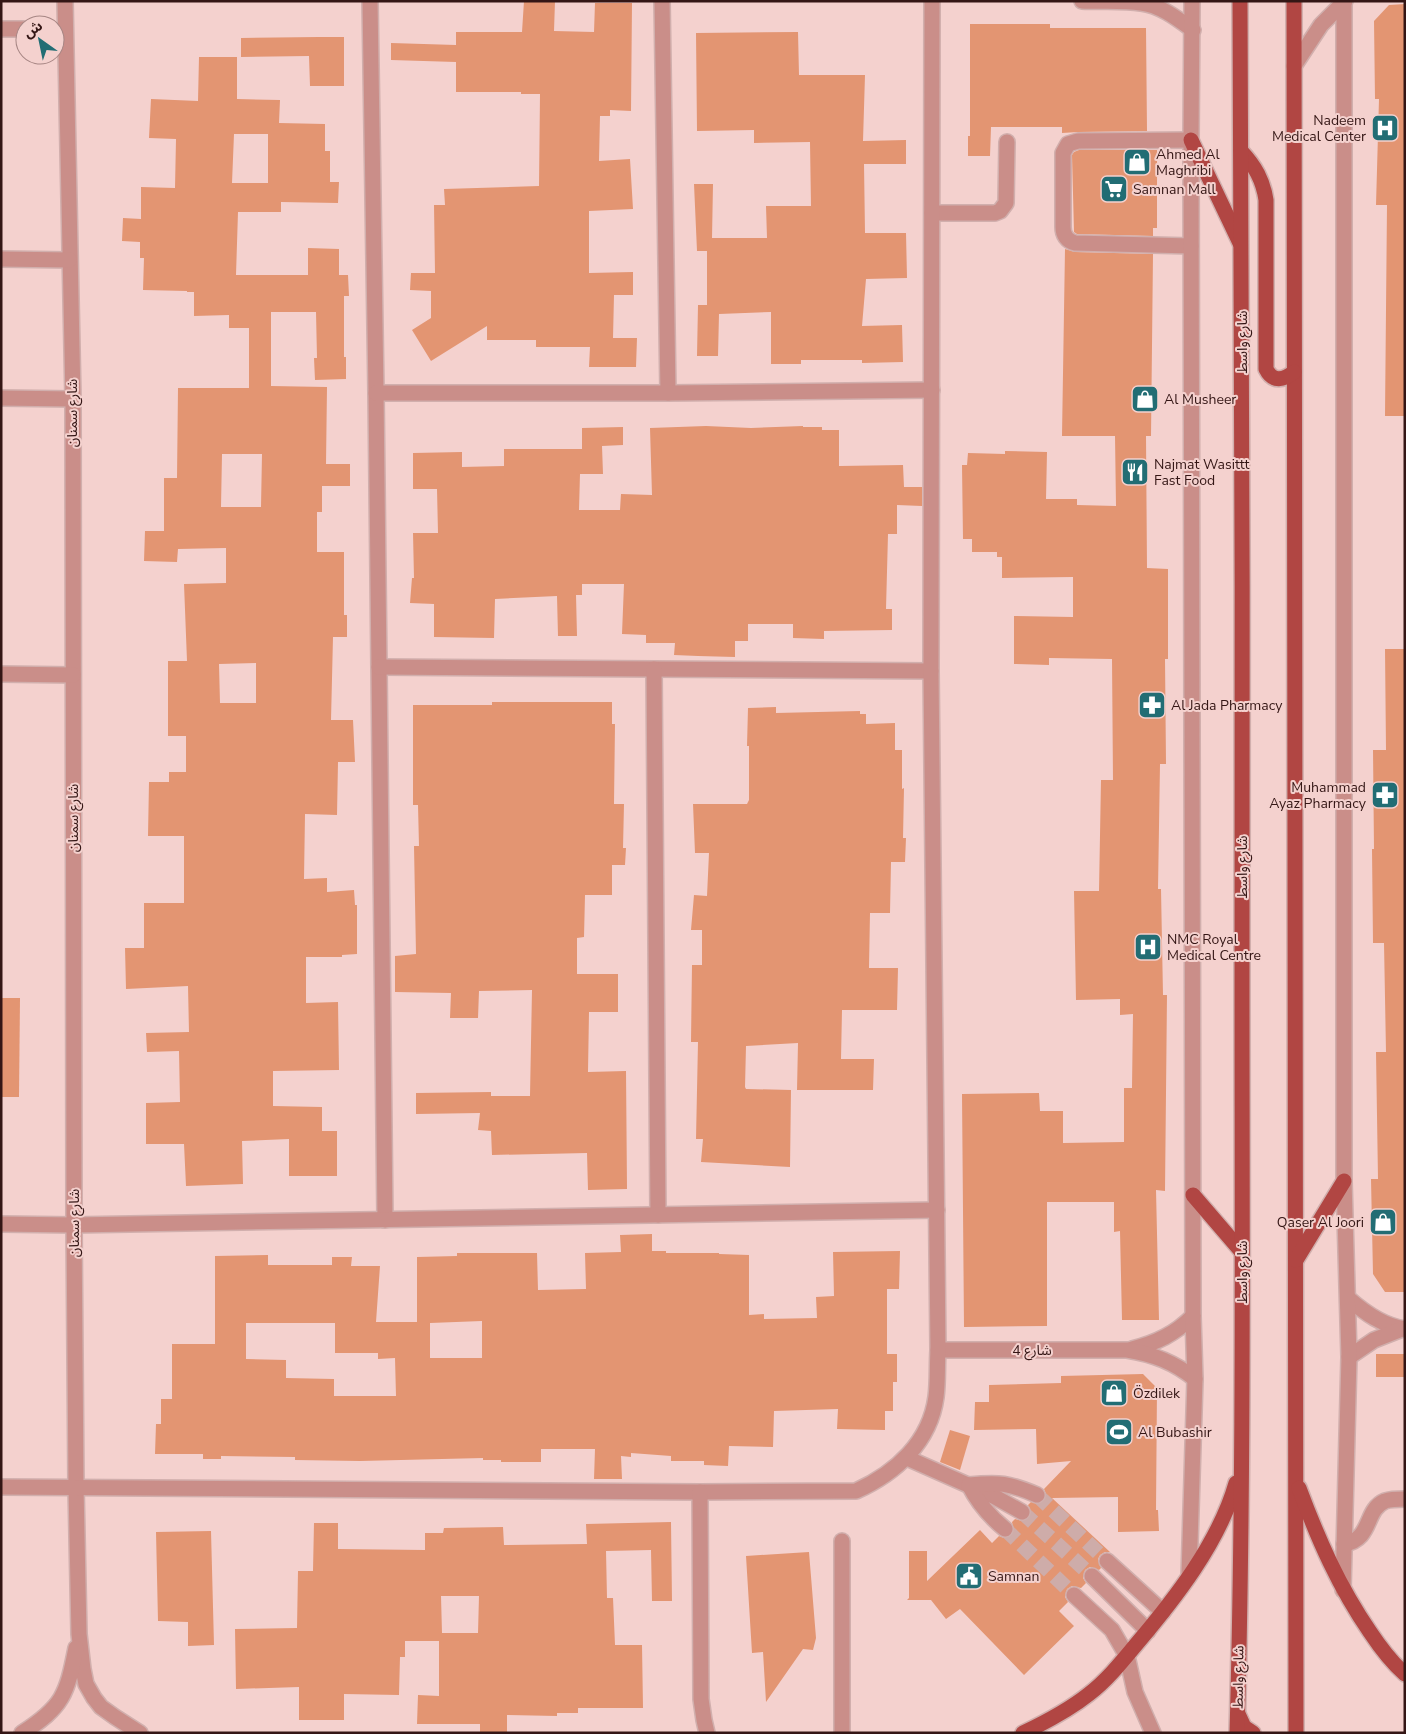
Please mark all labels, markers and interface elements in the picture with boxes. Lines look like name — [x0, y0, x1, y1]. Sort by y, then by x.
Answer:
north arrow — [15, 15, 65, 65]
text: ش — [20, 16, 46, 43]
place label: Nadeem Medical Center — [1272, 111, 1366, 146]
hospital icon: Nadeem Medical Center — [1370, 113, 1400, 143]
place label: Ahmed Al Maghribi — [1156, 145, 1221, 180]
shop icon: Ahmed Al Maghribi — [1122, 147, 1152, 177]
supermarket icon: Samnan Mall — [1099, 174, 1129, 204]
place label: Samnan Mall — [1133, 180, 1216, 199]
street label: شارع واسط — [1233, 310, 1253, 374]
street label: شارع سمنان — [63, 379, 83, 447]
shop icon: Al Musheer — [1130, 384, 1160, 414]
place label: Al Musheer — [1164, 390, 1236, 409]
place label: Najmat Wasittt Fast Food — [1154, 455, 1249, 490]
restaurant icon: Najmat Wasittt Fast Food — [1120, 457, 1150, 487]
pharmacy icon: Al Jada Pharmacy — [1137, 690, 1167, 720]
place label: Al Jada Pharmacy — [1171, 696, 1283, 715]
place label: Muhammad Ayaz Pharmacy — [1269, 778, 1367, 813]
pharmacy icon: Muhammad Ayaz Pharmacy — [1370, 780, 1400, 810]
street label: شارع سمنان — [64, 784, 84, 852]
street label: شارع واسط — [1233, 835, 1253, 899]
place label: NMC Royal Medical Centre — [1167, 930, 1261, 965]
hospital icon: NMC Royal Medical Centre — [1133, 932, 1163, 962]
street label: شارع سمنان — [65, 1189, 85, 1257]
shop icon: Qaser Al Joori — [1368, 1207, 1398, 1237]
place label: Qaser Al Joori — [1277, 1213, 1364, 1232]
street label: شارع واسط — [1233, 1240, 1253, 1304]
street label: شارع 4 — [1012, 1341, 1052, 1361]
shop icon: Özdilek — [1099, 1378, 1129, 1408]
place label: Özdilek — [1133, 1384, 1181, 1403]
sports icon: Al Bubashir — [1104, 1417, 1134, 1447]
place label: Al Bubashir — [1138, 1423, 1212, 1442]
public building icon: Samnan — [954, 1561, 984, 1591]
place label: Samnan — [988, 1567, 1039, 1586]
street label: شارع واسط — [1228, 1645, 1250, 1709]

